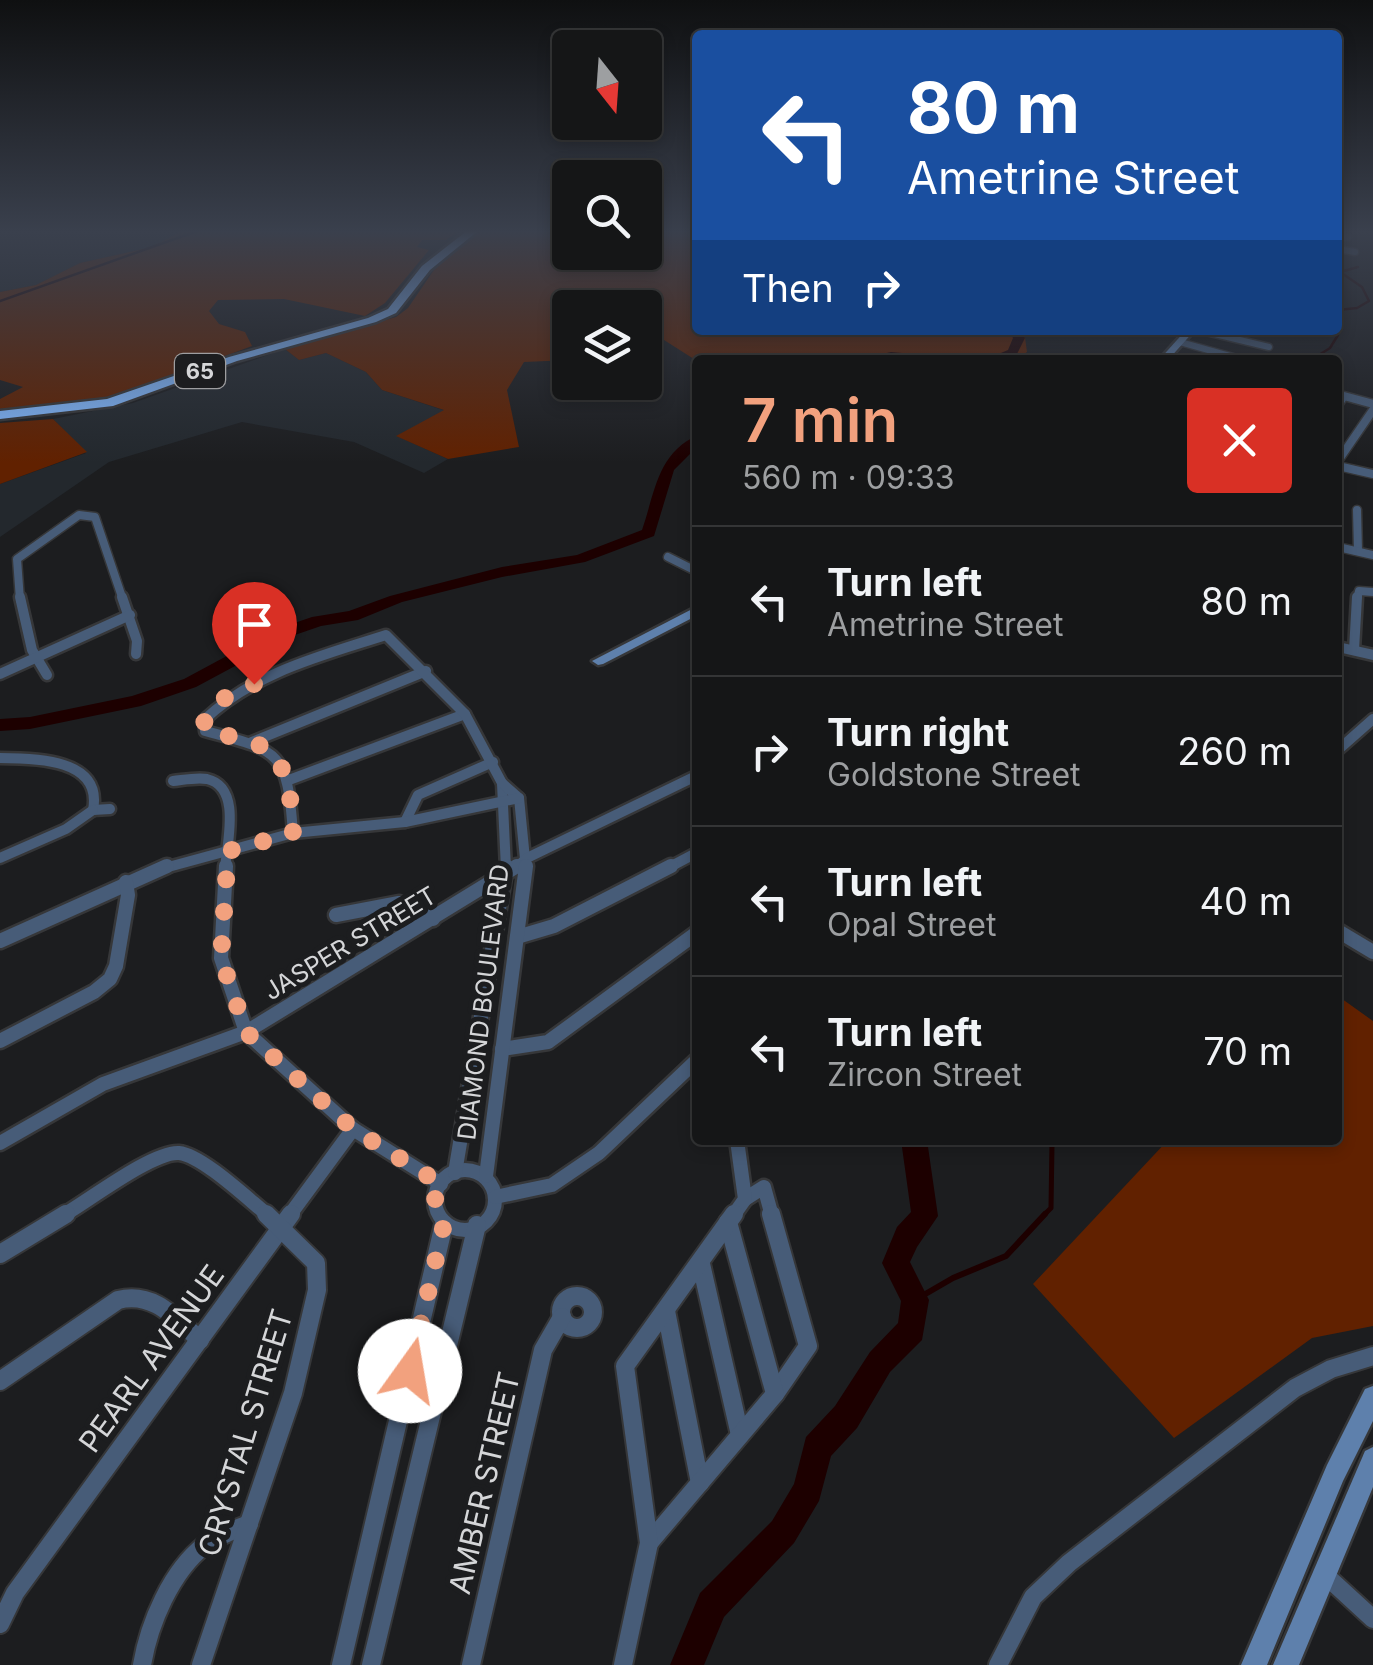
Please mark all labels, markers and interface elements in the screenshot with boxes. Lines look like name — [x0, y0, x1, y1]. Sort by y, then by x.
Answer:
north arrow — [552, 30, 662, 140]
map controls — [552, 30, 662, 400]
text: 80 m — [907, 65, 1080, 150]
icon: left — [742, 70, 872, 200]
text: Ametrine Street — [907, 150, 1239, 205]
button: search — [552, 160, 662, 270]
icon: right — [854, 260, 909, 315]
text: Then — [742, 265, 834, 311]
button: layers — [552, 290, 662, 400]
road number: 65 — [175, 354, 225, 388]
text: 7 min — [742, 384, 898, 456]
button: close — [1187, 388, 1292, 493]
text: 560 m · 09:33 — [742, 458, 955, 497]
text: Turn left — [827, 559, 982, 605]
icon: left — [742, 574, 797, 629]
text: 80 m — [1201, 578, 1292, 624]
pin — [212, 582, 297, 685]
icon: arrive — [227, 597, 282, 652]
text: Ametrine Street — [827, 605, 1063, 644]
text: Turn right — [827, 709, 1009, 755]
icon: right — [742, 724, 797, 779]
text: 260 m — [1177, 728, 1292, 774]
text: Goldstone Street — [827, 755, 1081, 794]
text: Turn left — [827, 859, 982, 905]
street label: DIAMOND BOULEVARD — [451, 862, 515, 1142]
icon: left — [742, 874, 797, 929]
text: 40 m — [1200, 878, 1292, 924]
street label: JASPER STREET — [258, 880, 442, 1006]
text: Opal Street — [827, 905, 996, 944]
text: Turn left — [827, 1009, 982, 1055]
icon: left — [742, 1024, 797, 1079]
text: 70 m — [1203, 1028, 1292, 1074]
text: Zircon Street — [827, 1055, 1022, 1094]
street label: PEARL AVENUE — [71, 1258, 231, 1459]
street label: CRYSTAL STREET — [190, 1305, 300, 1561]
position arrow — [358, 1319, 462, 1423]
street label: AMBER STREET — [441, 1368, 527, 1597]

